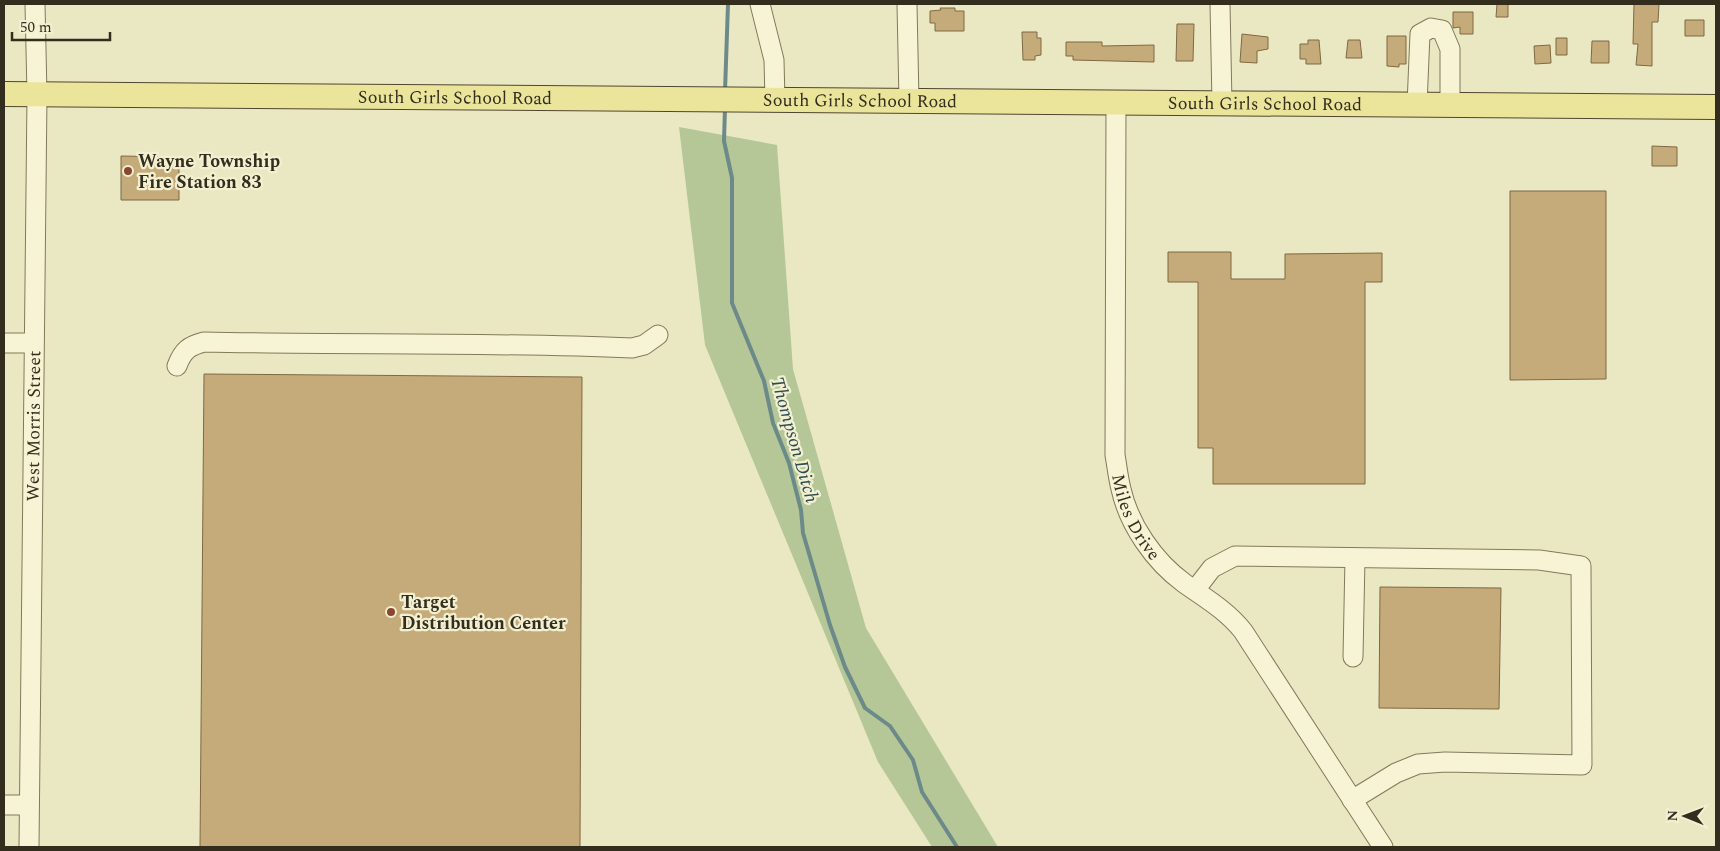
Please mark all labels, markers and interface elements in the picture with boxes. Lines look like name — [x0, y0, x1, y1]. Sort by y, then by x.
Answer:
scale bar — [12, 10, 110, 42]
text: 50 m — [20, 16, 52, 39]
street label: South Girls School Road — [358, 83, 552, 112]
street label: South Girls School Road — [763, 86, 957, 115]
street label: South Girls School Road — [1168, 89, 1362, 118]
place label: Wayne Township Fire Station 83 — [138, 148, 280, 196]
marker: Wayne Township Fire Station 83 — [122, 165, 134, 177]
street label: West Morris Street — [19, 350, 48, 502]
water label: Thompson Ditch — [762, 373, 826, 507]
street label: Miles Drive — [1105, 471, 1167, 566]
place label: Target Distribution Center — [401, 589, 566, 637]
marker: Target Distribution Center — [385, 606, 397, 618]
north arrow — [1660, 791, 1710, 841]
text: N — [1662, 810, 1683, 822]

